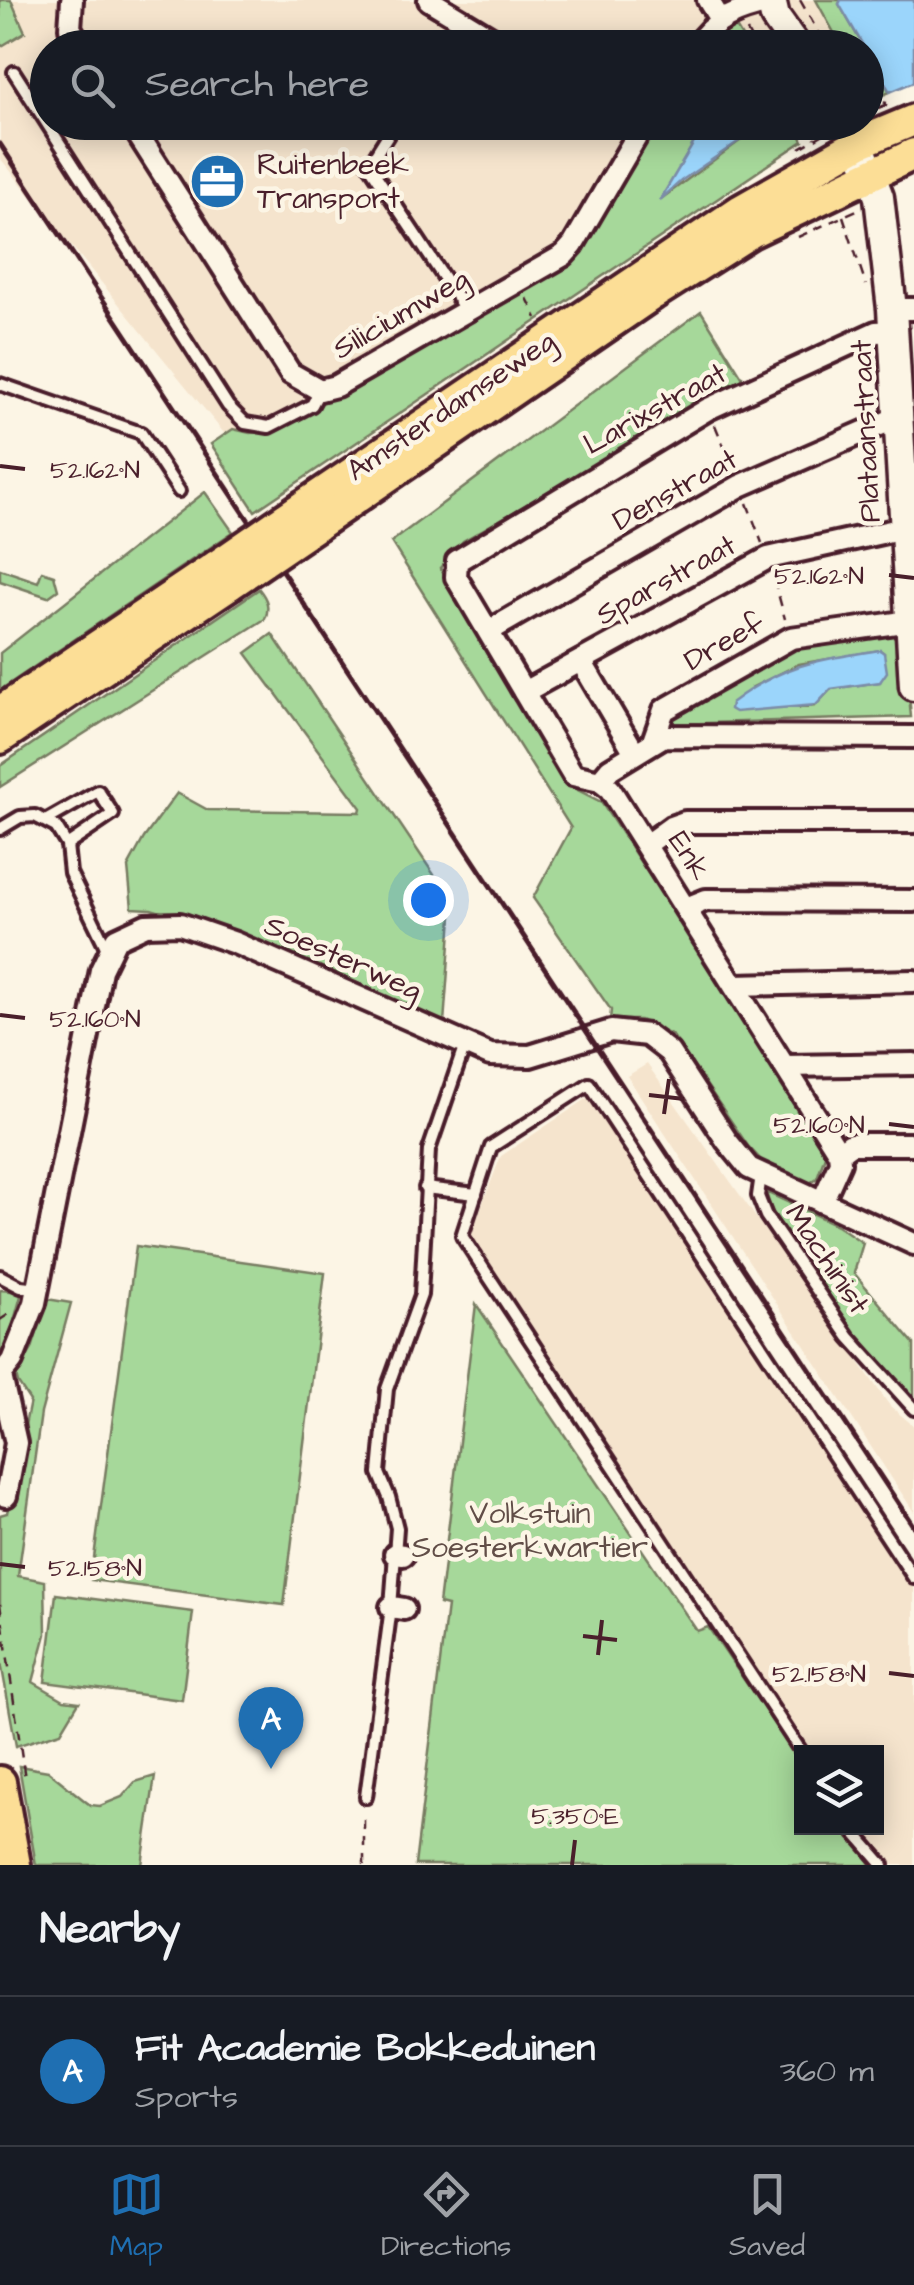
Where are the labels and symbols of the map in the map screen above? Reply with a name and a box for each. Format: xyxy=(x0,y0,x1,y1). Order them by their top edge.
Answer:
place label: Ruitenbeek Transport xyxy=(257,144,409,220)
office icon: Ruitenbeek Transport xyxy=(188,152,248,212)
street label: Siliciumweg xyxy=(325,258,477,371)
street label: Amsterdamseweg xyxy=(338,320,564,492)
street label: Plataanstraat xyxy=(840,338,892,524)
street label: Larixstraat xyxy=(576,352,734,466)
street label: Denstraat xyxy=(605,438,745,542)
text: 52.162°N xyxy=(50,453,140,488)
street label: Sparstraat xyxy=(588,524,744,636)
text: 52.162°N xyxy=(774,559,864,594)
street label: Dreef xyxy=(676,602,772,682)
street label: Enk xyxy=(658,823,720,889)
your location xyxy=(403,875,454,926)
street label: Soesterweg xyxy=(257,905,428,1012)
text: 52.160°N xyxy=(49,1002,141,1037)
text: 52.160°N xyxy=(773,1108,865,1143)
street label: Machinist xyxy=(775,1195,879,1323)
park label: Volkstuin Soesterkwartier xyxy=(412,1493,648,1569)
text: 52.158°N xyxy=(48,1551,142,1586)
text: 52.158°N xyxy=(772,1657,866,1692)
pin: A xyxy=(238,1686,304,1769)
text: 5.350°E xyxy=(531,1799,619,1834)

